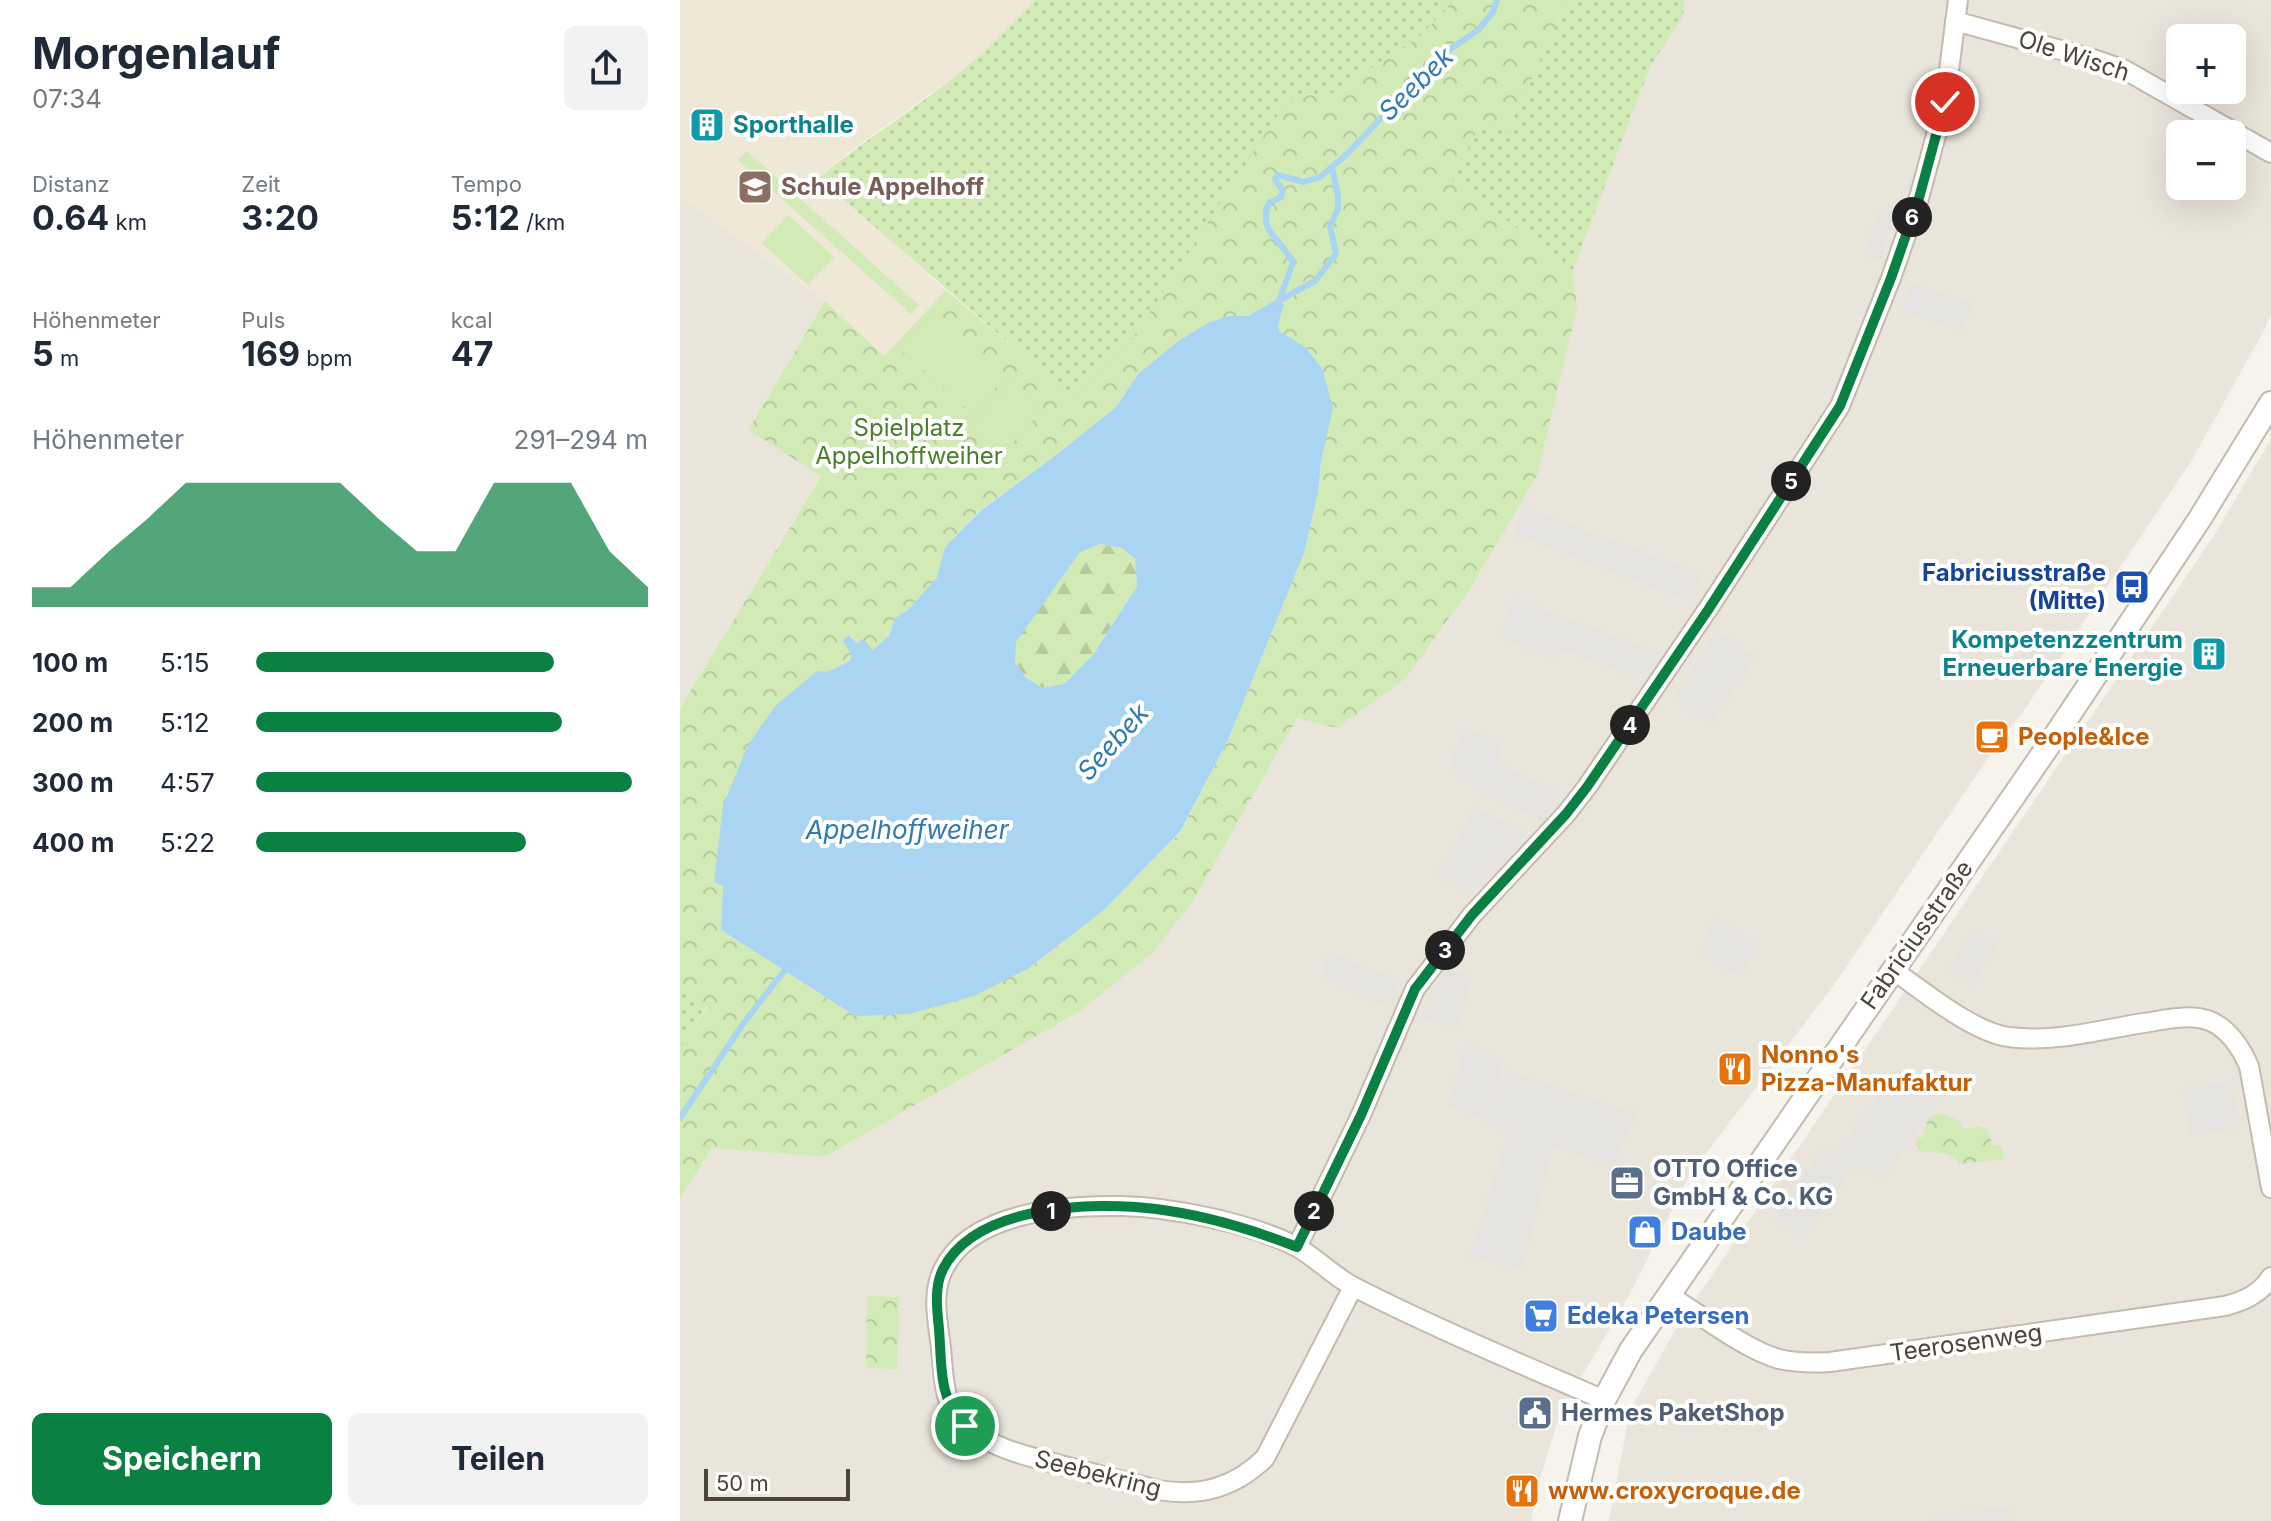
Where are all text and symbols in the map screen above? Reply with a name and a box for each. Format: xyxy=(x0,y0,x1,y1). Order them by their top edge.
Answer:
street label: Ole Wisch xyxy=(2015,24,2133,87)
map controls xyxy=(2166,24,2246,200)
button: + xyxy=(2166,24,2246,104)
text: Morgenlauf xyxy=(32,26,281,80)
button: share xyxy=(564,26,648,110)
water label: Seebek xyxy=(1372,40,1460,127)
pin xyxy=(1911,68,1979,136)
icon: check xyxy=(1923,80,1967,124)
text: 07:34 xyxy=(32,83,102,114)
building icon: Sporthalle xyxy=(688,106,726,144)
place label: Sporthalle xyxy=(733,110,854,139)
button: − xyxy=(2166,120,2246,200)
school or university icon: Schule Appelhoff xyxy=(736,168,774,206)
text: Distanz xyxy=(32,171,110,197)
text: Zeit xyxy=(241,171,281,197)
text: Tempo xyxy=(451,171,522,197)
place label: Schule Appelhoff xyxy=(781,172,984,201)
text: 0.64 xyxy=(32,197,109,238)
text: 3:20 xyxy=(241,197,319,238)
text: 5:12 xyxy=(451,197,520,238)
pin: 6 xyxy=(1892,197,1932,237)
text: 6 xyxy=(1905,204,1919,230)
text: km xyxy=(109,209,147,235)
text: /km xyxy=(520,209,565,235)
text: Höhenmeter xyxy=(32,307,161,333)
text: Puls xyxy=(241,307,285,333)
text: kcal xyxy=(451,307,493,333)
text: 5 xyxy=(32,333,54,374)
text: 169 xyxy=(241,333,300,374)
text: 47 xyxy=(451,333,493,374)
text: m xyxy=(54,345,79,371)
text: bpm xyxy=(300,345,353,371)
park label: Spielplatz Appelhoffweiher xyxy=(815,413,1003,470)
text: Höhenmeter xyxy=(32,424,184,455)
text: 291–294 m xyxy=(514,424,648,455)
pin: 5 xyxy=(1771,461,1811,501)
text: 5 xyxy=(1784,468,1798,494)
place label: Fabriciusstraße (Mitte) xyxy=(1922,558,2106,615)
bus stop icon: Fabriciusstraße (Mitte) xyxy=(2113,568,2151,606)
place label: Kompetenzzentrum Erneuerbare Energie xyxy=(1942,625,2183,682)
building icon: Kompetenzzentrum Erneuerbare Energie xyxy=(2190,635,2228,673)
text: 100 m xyxy=(32,647,108,678)
text: 5:15 xyxy=(160,647,210,678)
water label: Seebek xyxy=(1070,697,1155,786)
pin: 4 xyxy=(1610,705,1650,745)
text: 200 m xyxy=(32,707,113,738)
text: 5:12 xyxy=(160,707,210,738)
text: 4 xyxy=(1623,712,1637,738)
cafe icon: People&Ice xyxy=(1973,718,2011,756)
place label: People&Ice xyxy=(2018,722,2150,751)
text: 300 m xyxy=(32,767,114,798)
text: 4:57 xyxy=(160,767,215,798)
water label: Appelhoffweiher xyxy=(804,814,1010,845)
text: 400 m xyxy=(32,827,115,858)
text: 5:22 xyxy=(160,827,215,858)
street label: Fabriciusstraße xyxy=(1854,855,1979,1015)
pin: 3 xyxy=(1425,930,1465,970)
text: 3 xyxy=(1438,937,1452,963)
place label: Nonno's Pizza-Manufaktur xyxy=(1761,1040,1973,1097)
restaurant icon: Nonno's Pizza-Manufaktur xyxy=(1716,1050,1754,1088)
place label: OTTO Office GmbH & Co. KG xyxy=(1653,1154,1833,1211)
office icon: OTTO Office GmbH & Co. KG xyxy=(1608,1164,1646,1202)
pin: 1 xyxy=(1031,1191,1071,1231)
pin: 2 xyxy=(1294,1191,1334,1231)
text: 1 xyxy=(1046,1198,1056,1224)
text: 2 xyxy=(1307,1198,1321,1224)
shop icon: Daube xyxy=(1626,1213,1664,1251)
place label: Daube xyxy=(1671,1217,1747,1246)
supermarket icon: Edeka Petersen xyxy=(1522,1297,1560,1335)
place label: Edeka Petersen xyxy=(1567,1301,1750,1330)
street label: Teerosenweg xyxy=(1888,1317,2044,1368)
pin xyxy=(931,1392,999,1460)
public building icon: Hermes PaketShop xyxy=(1516,1394,1554,1432)
place label: Hermes PaketShop xyxy=(1561,1398,1785,1427)
icon: arrive xyxy=(943,1404,987,1448)
button: Speichern xyxy=(32,1413,332,1505)
button: Teilen xyxy=(348,1413,648,1505)
street label: Seebekring xyxy=(1032,1444,1164,1503)
scale bar xyxy=(704,1465,850,1501)
text: 50 m xyxy=(716,1470,769,1496)
restaurant icon: www.croxycroque.de xyxy=(1503,1472,1541,1510)
place label: www.croxycroque.de xyxy=(1548,1476,1801,1505)

